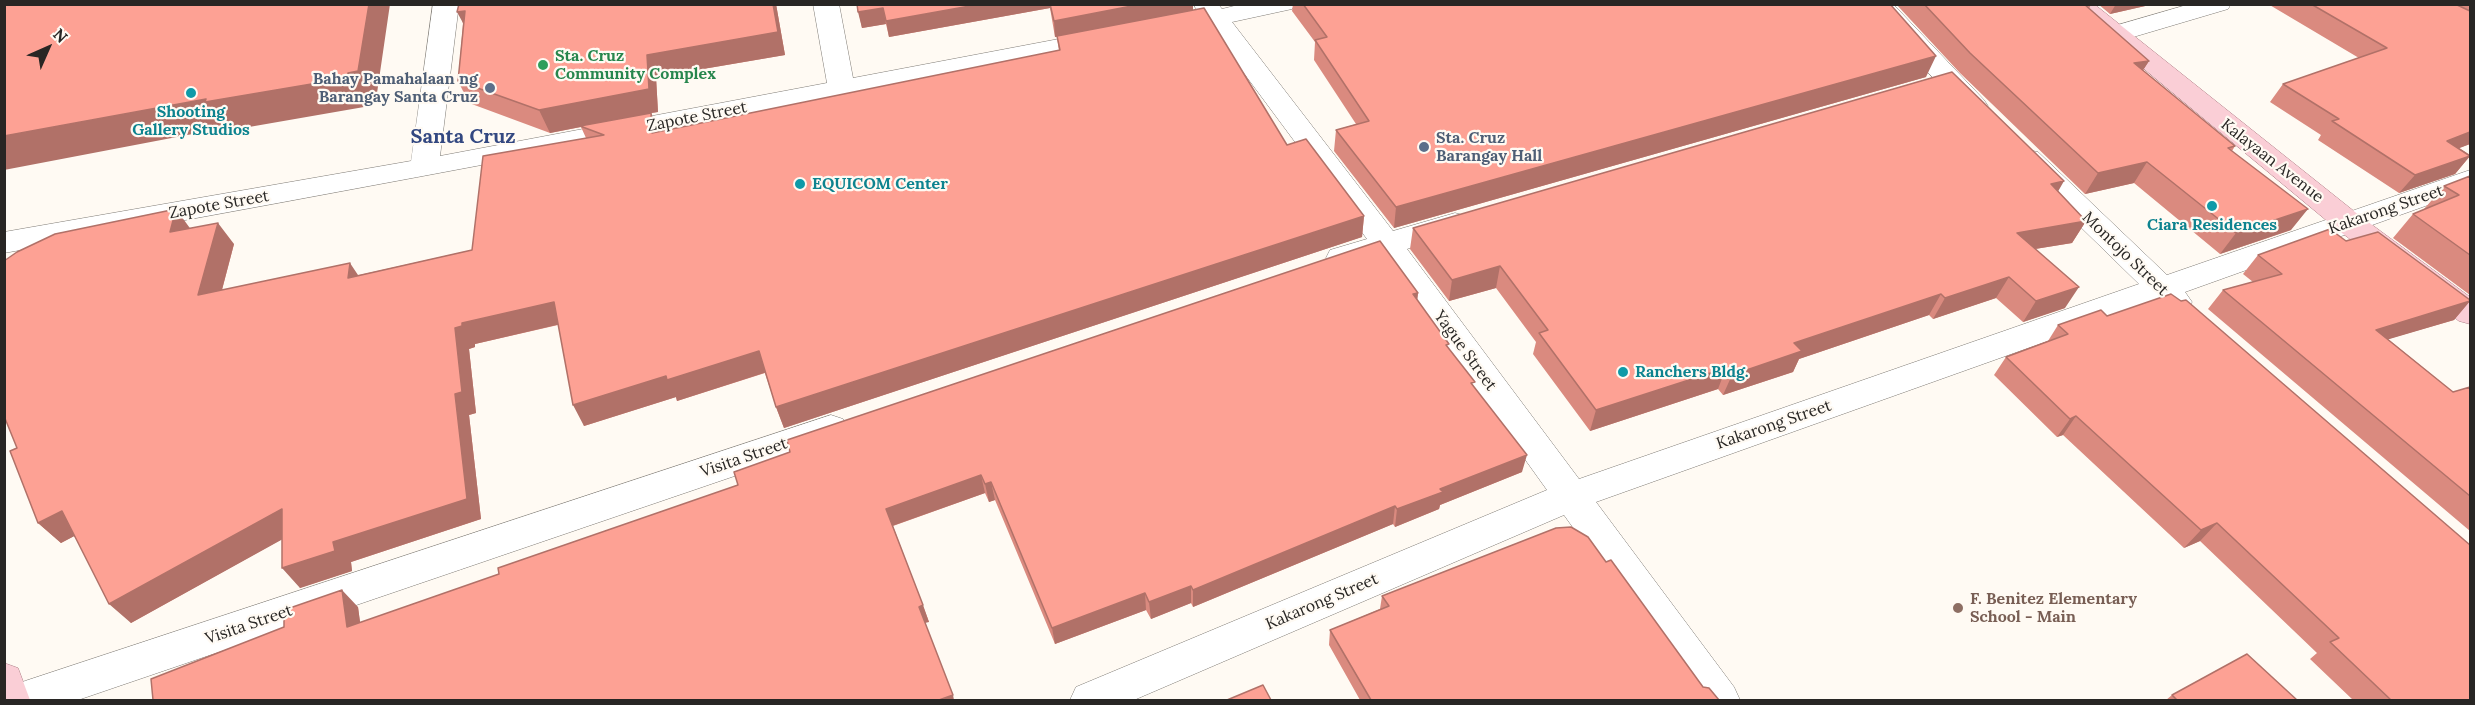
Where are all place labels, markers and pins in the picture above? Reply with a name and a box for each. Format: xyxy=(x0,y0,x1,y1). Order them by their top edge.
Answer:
place label: Sta. Cruz Community Complex xyxy=(555,46,716,84)
marker: Sta. Cruz Community Complex xyxy=(536,58,550,72)
place label: Bahay Pamahalaan ng Barangay Santa Cruz xyxy=(313,69,478,107)
marker: Bahay Pamahalaan ng Barangay Santa Cruz xyxy=(483,81,497,95)
marker: Shooting Gallery Studios xyxy=(184,86,198,100)
place label: Shooting Gallery Studios xyxy=(132,102,250,140)
place label: Sta. Cruz Barangay Hall xyxy=(1436,128,1542,166)
marker: Sta. Cruz Barangay Hall xyxy=(1417,140,1431,154)
place label: EQUICOM Center xyxy=(812,174,948,194)
marker: EQUICOM Center xyxy=(793,177,807,191)
marker: Ciara Residences xyxy=(2205,199,2219,213)
place label: Ciara Residences xyxy=(2147,215,2277,235)
place label: Ranchers Bldg. xyxy=(1635,362,1749,382)
marker: Ranchers Bldg. xyxy=(1616,365,1630,379)
place label: F. Benitez Elementary School - Main xyxy=(1970,589,2137,627)
marker: F. Benitez Elementary School - Main xyxy=(1951,601,1965,615)

